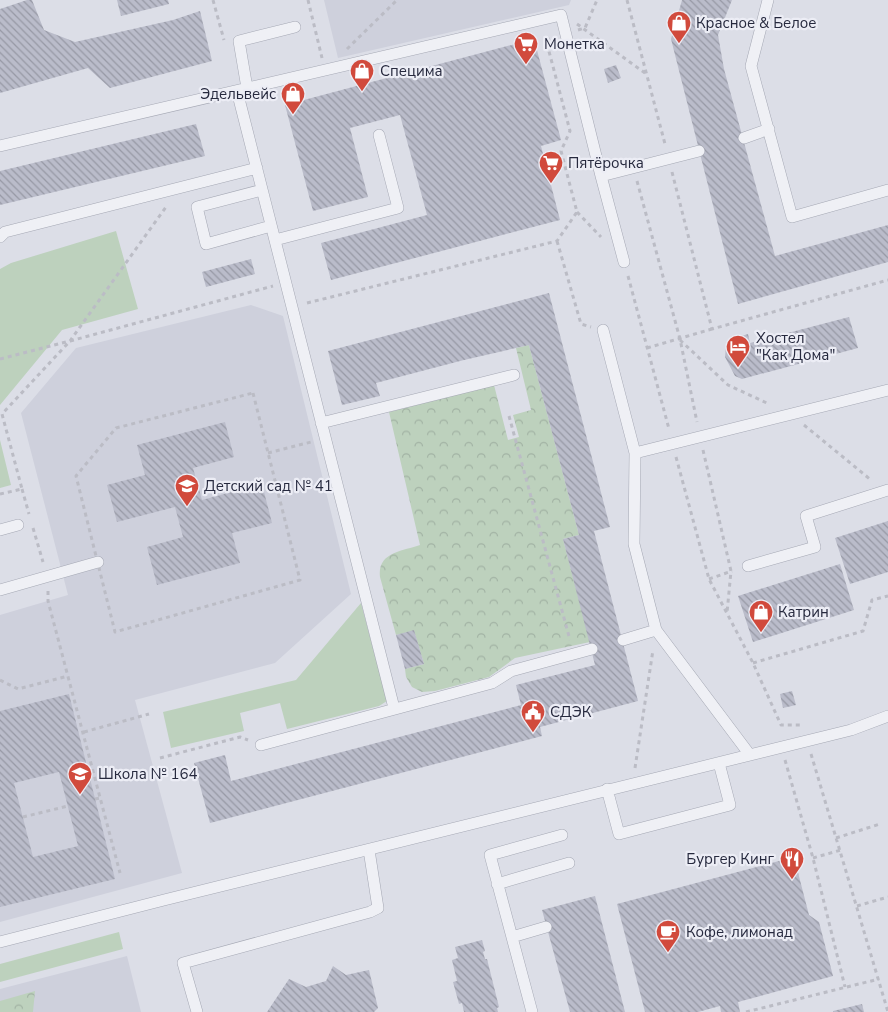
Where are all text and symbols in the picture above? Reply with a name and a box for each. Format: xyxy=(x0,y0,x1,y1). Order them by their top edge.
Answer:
shop icon: Красное & Белое xyxy=(666,10,692,44)
place label: Красное & Белое xyxy=(696,13,816,33)
supermarket icon: Монетка xyxy=(513,31,539,65)
place label: Монетка xyxy=(544,34,605,54)
shop icon: Специма xyxy=(349,58,375,92)
place label: Специма xyxy=(380,61,443,81)
shop icon: Эдельвейс xyxy=(280,81,306,115)
place label: Эдельвейс xyxy=(200,84,276,104)
supermarket icon: Пятёрочка xyxy=(538,150,564,184)
place label: Пятёрочка xyxy=(568,153,644,173)
place label: Хостел "Как Дома" xyxy=(756,328,835,365)
hotel icon: Хостел "Как Дома" xyxy=(725,334,751,368)
school or university icon: Детский сад № 41 xyxy=(174,473,200,507)
place label: Детский сад № 41 xyxy=(204,476,333,496)
shop icon: Катрин xyxy=(748,599,774,633)
place label: Катрин xyxy=(778,602,829,622)
public building icon: СДЭК xyxy=(520,699,546,733)
place label: СДЭК xyxy=(550,702,592,722)
school or university icon: Школа № 164 xyxy=(67,761,93,795)
place label: Школа № 164 xyxy=(98,764,198,784)
restaurant icon: Бургер Кинг xyxy=(779,846,805,880)
place label: Бургер Кинг xyxy=(686,849,774,869)
cafe icon: Кофе, лимонад xyxy=(655,919,681,953)
place label: Кофе, лимонад xyxy=(686,922,793,942)

